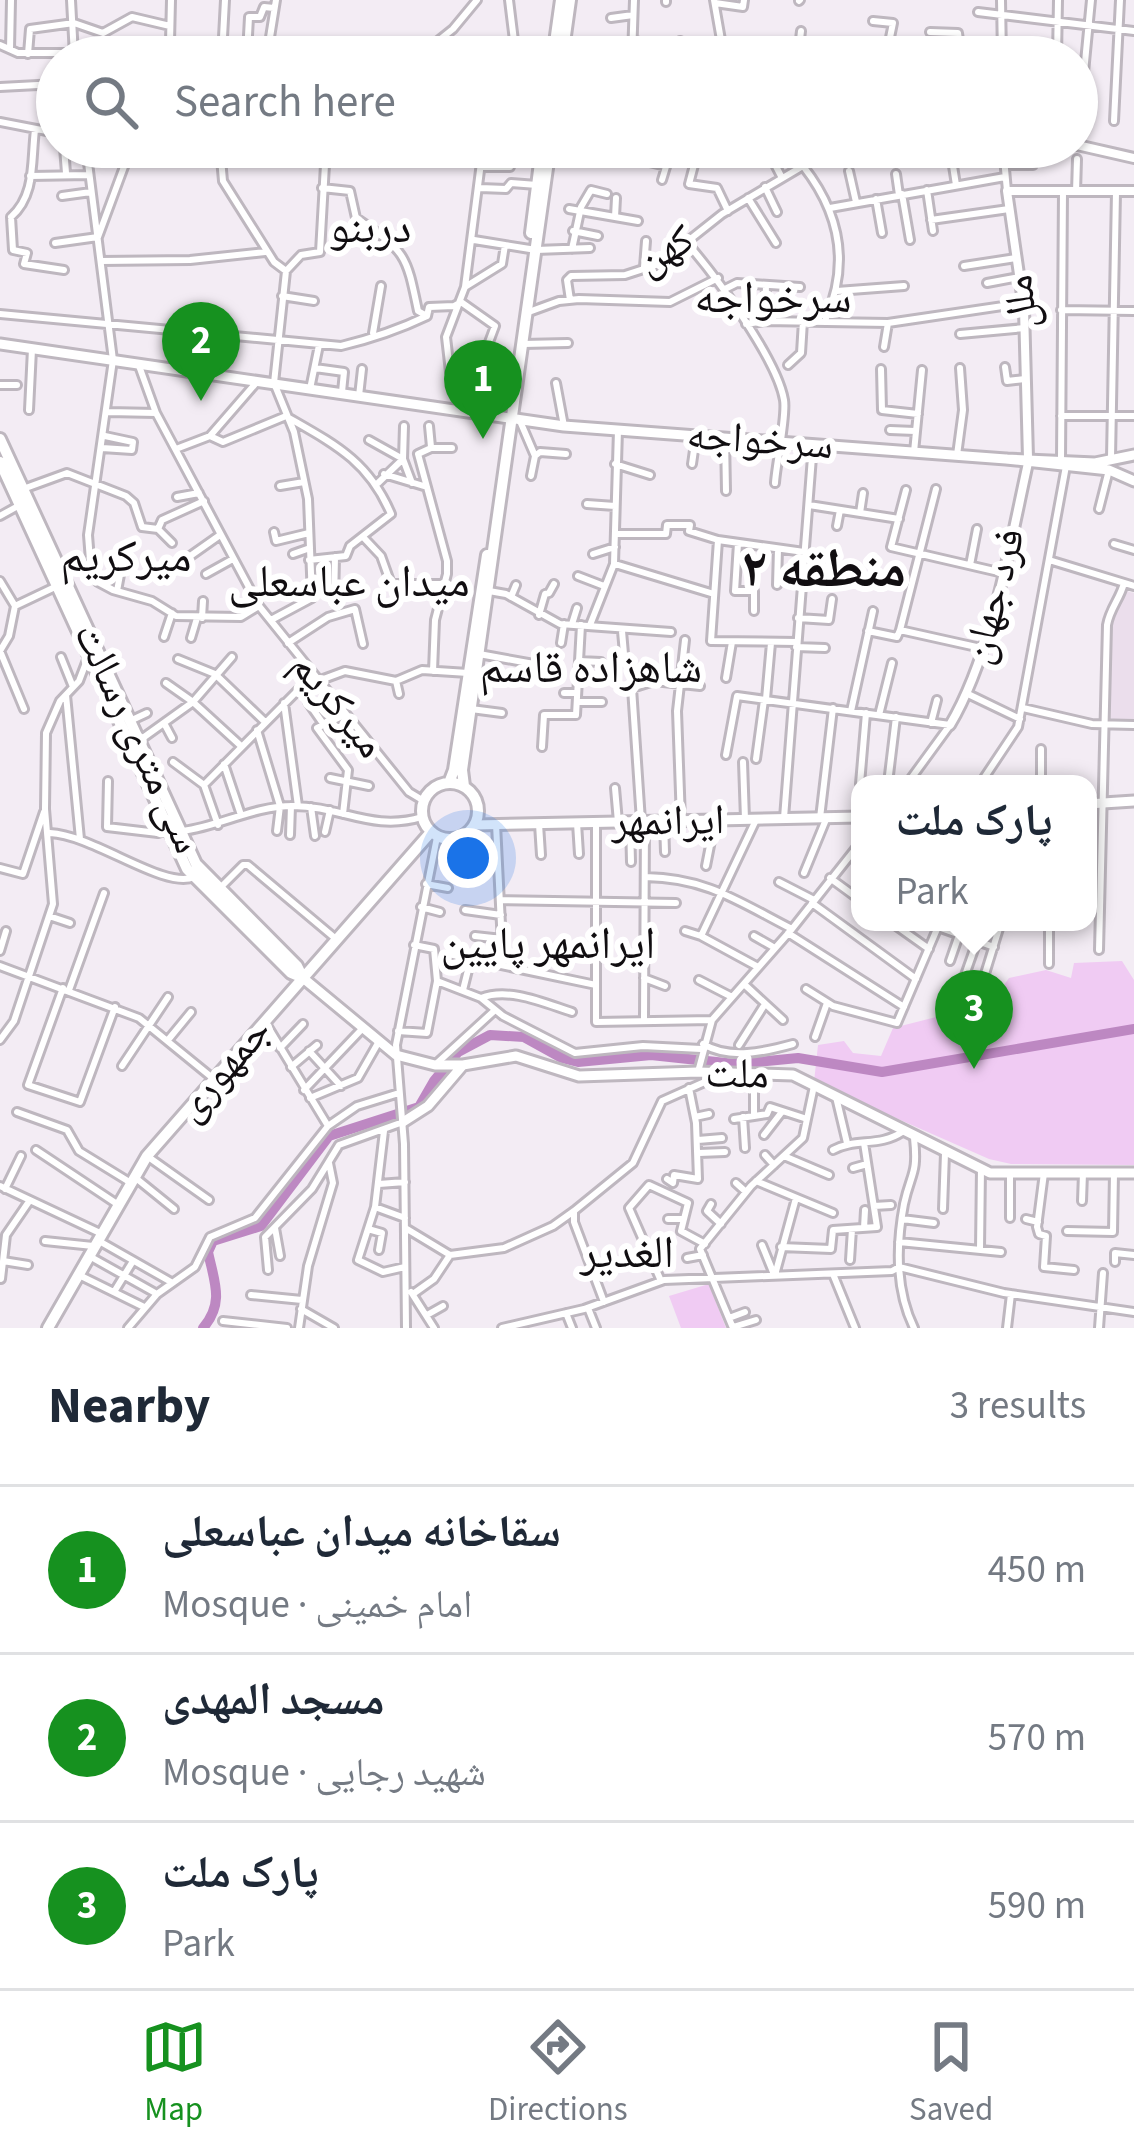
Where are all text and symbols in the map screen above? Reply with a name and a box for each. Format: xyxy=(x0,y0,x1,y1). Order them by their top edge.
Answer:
search box xyxy=(36,36,1098,168)
icon: search xyxy=(78,69,144,135)
text: Search here xyxy=(174,70,396,134)
district label: دربنو xyxy=(329,196,411,260)
street label: کهن xyxy=(625,210,705,290)
district label: سرخواجه xyxy=(694,266,852,330)
street label: ملل xyxy=(988,272,1054,332)
pin: 2 xyxy=(162,302,240,401)
pin: 1 xyxy=(444,340,522,439)
street label: سرخواجه xyxy=(685,405,835,475)
street label: فرد جهان xyxy=(947,521,1041,671)
district label: میرکریم xyxy=(61,525,191,589)
district label: منطقه ۲ xyxy=(742,531,906,608)
district label: میدان عباسعلی xyxy=(228,550,470,614)
street label: سی متری رسالت xyxy=(58,613,218,863)
district label: شاهزاده قاسم xyxy=(480,636,702,700)
street label: میرکریم xyxy=(276,639,400,771)
popup xyxy=(851,775,1097,931)
text: پارک ملت xyxy=(896,789,1052,853)
street label: ایرانمهر xyxy=(610,790,725,852)
your location xyxy=(438,828,498,888)
text: Park xyxy=(896,864,969,920)
district label: ایرانمهر پایین xyxy=(440,912,656,976)
pin: 3 xyxy=(935,970,1013,1069)
street label: جمهوری xyxy=(160,1003,286,1135)
street label: ملت xyxy=(705,1043,769,1105)
district label: الغدیر xyxy=(579,1221,674,1285)
text: Nearby xyxy=(48,1370,210,1442)
text: 3 results xyxy=(950,1378,1086,1434)
text: سقاخانه میدان عباسعلی xyxy=(162,1500,561,1564)
text: 1 xyxy=(77,1542,97,1598)
text: 450 m xyxy=(988,1542,1086,1598)
text: Mosque · امام خمینی xyxy=(162,1577,472,1633)
text: مسجد المهدی xyxy=(162,1668,384,1732)
text: 2 xyxy=(77,1710,97,1766)
text: 570 m xyxy=(988,1710,1086,1766)
text: Mosque · شهید رجایی xyxy=(162,1745,486,1801)
text: پارک ملت xyxy=(162,1841,319,1905)
text: 3 xyxy=(77,1878,97,1934)
text: 590 m xyxy=(988,1878,1086,1934)
text: Park xyxy=(162,1916,235,1972)
tab: Map xyxy=(141,2014,207,2133)
tab: Directions xyxy=(488,2014,628,2133)
tab: Saved xyxy=(909,2014,993,2133)

